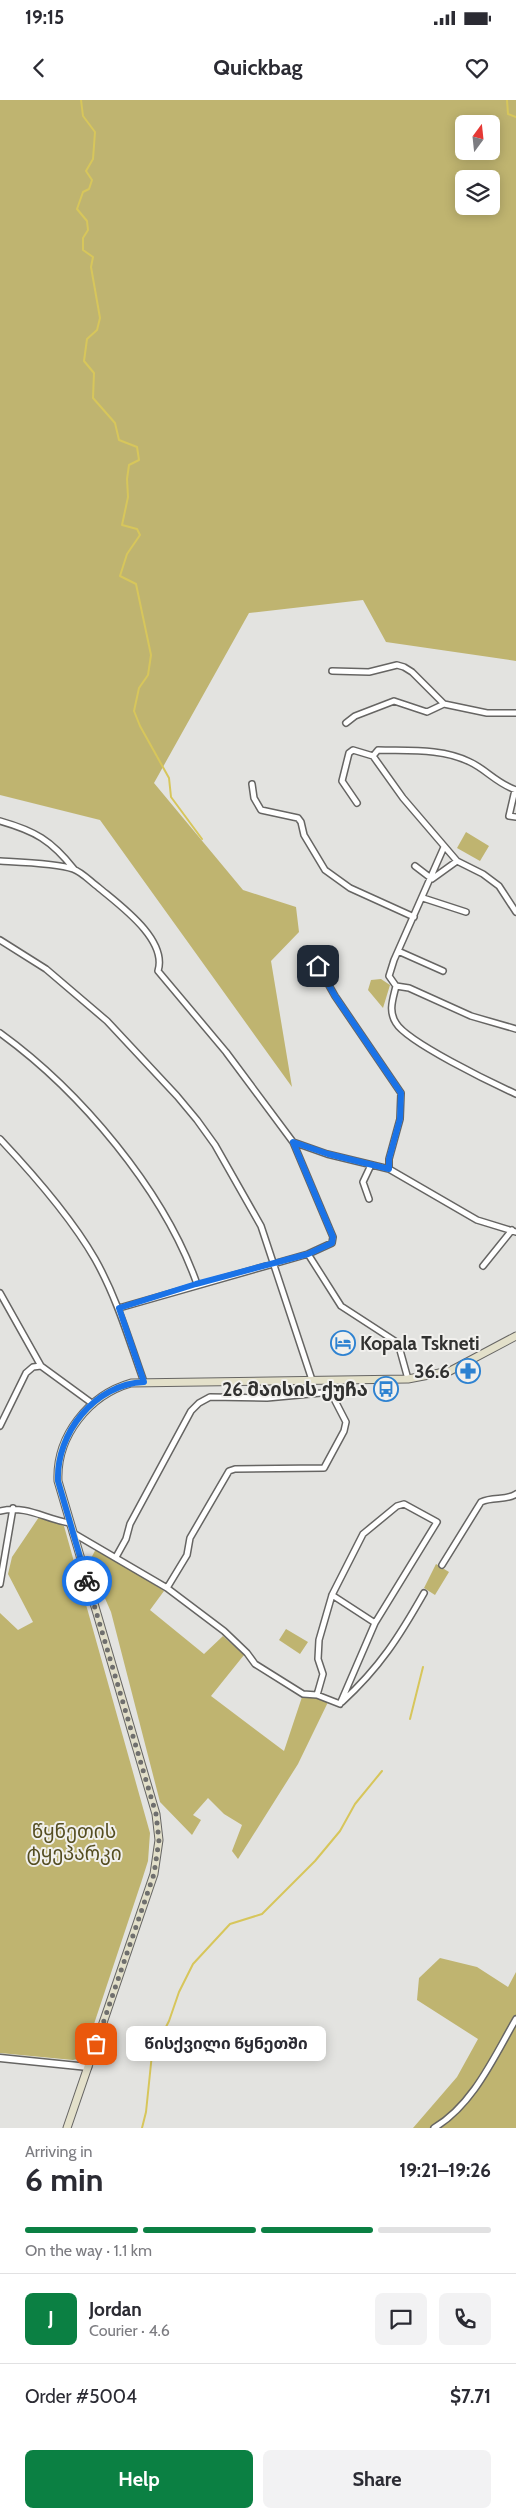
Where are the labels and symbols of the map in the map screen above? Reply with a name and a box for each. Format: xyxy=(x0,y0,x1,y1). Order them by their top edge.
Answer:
north arrow xyxy=(455,115,500,160)
pin xyxy=(297,945,339,987)
hotel icon: Kopala Tskneti xyxy=(330,1330,356,1356)
place label: Kopala Tskneti xyxy=(360,1332,480,1355)
pharmacy icon: 36.6 xyxy=(455,1358,481,1384)
place label: 36.6 xyxy=(414,1360,450,1383)
bus stop icon: 26 მაისის ქუჩა xyxy=(373,1376,399,1402)
place label: 26 მაისის ქუჩა xyxy=(222,1378,368,1401)
courier xyxy=(62,1556,112,1606)
park label: წყნეთის ტყეპარკი xyxy=(26,1820,122,1865)
pin xyxy=(75,2023,117,2065)
callout: წისქვილი წყნეთში xyxy=(126,2026,326,2062)

